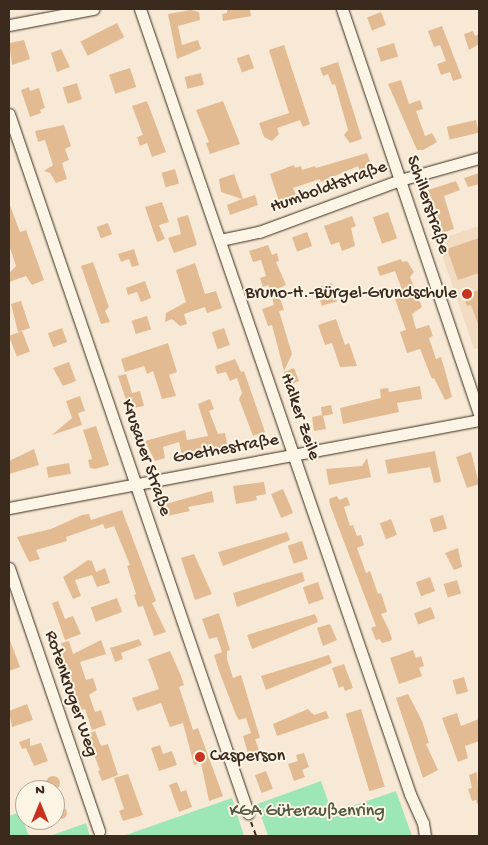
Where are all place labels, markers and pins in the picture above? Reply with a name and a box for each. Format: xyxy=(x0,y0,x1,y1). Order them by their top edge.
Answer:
place label: Bruno-H.-Bürgel-Grundschule xyxy=(245,283,457,305)
marker: Bruno-H.-Bürgel-Grundschule xyxy=(461,288,473,300)
place label: Casperson xyxy=(210,746,285,768)
marker: Casperson xyxy=(194,751,206,763)

